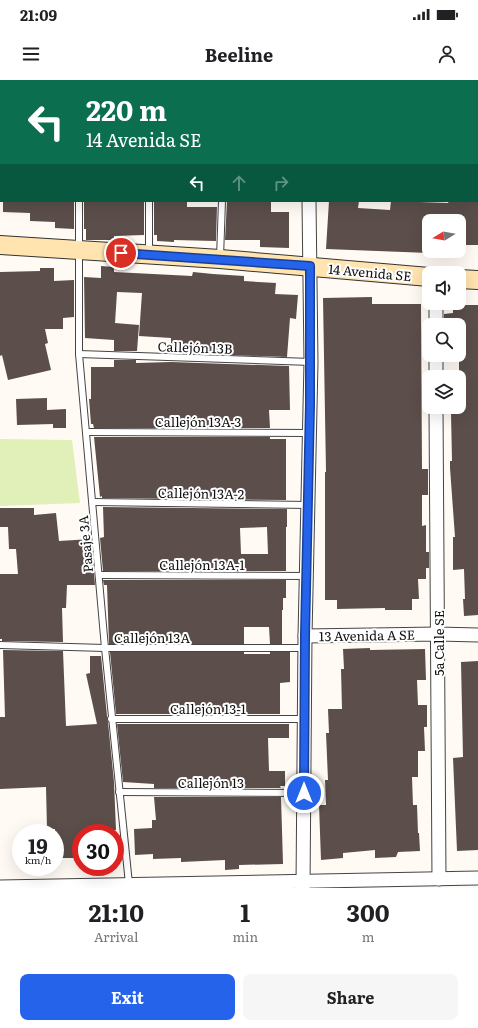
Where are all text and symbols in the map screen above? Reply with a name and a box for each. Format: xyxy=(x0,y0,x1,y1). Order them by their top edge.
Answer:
text: 21:09 xyxy=(20,3,57,26)
text: Beeline xyxy=(205,41,273,68)
icon: menu xyxy=(20,43,42,65)
icon: person xyxy=(436,43,458,65)
text: 220 m xyxy=(86,88,167,130)
icon: left xyxy=(20,96,72,148)
text: 14 Avenida SE xyxy=(86,126,202,153)
icon: left xyxy=(186,172,208,194)
icon: ahead xyxy=(228,172,250,194)
icon: right xyxy=(270,172,292,194)
north arrow xyxy=(422,214,466,258)
map controls xyxy=(422,214,466,414)
pin xyxy=(104,236,138,270)
icon: arrive xyxy=(110,242,132,264)
street label: 14 Avenida SE xyxy=(328,259,412,285)
button: sound xyxy=(422,266,466,310)
button: search xyxy=(422,318,466,362)
street label: Callejón 13B xyxy=(157,336,233,358)
button: layers xyxy=(422,370,466,414)
street label: Callejón 13A-3 xyxy=(155,412,241,431)
street label: Callejón 13A-2 xyxy=(158,483,245,503)
street label: Pasaje 3A xyxy=(73,514,97,573)
street label: Callejón 13A-1 xyxy=(159,555,245,574)
street label: 5a Calle SE xyxy=(429,610,448,676)
street label: 13 Avenida A SE xyxy=(319,625,415,645)
street label: Callejón 13A xyxy=(114,628,190,647)
street label: Callejón 13-1 xyxy=(170,699,246,718)
position arrow xyxy=(283,772,325,814)
street label: Callejón 13 xyxy=(178,773,244,792)
speed limit sign: 30 xyxy=(72,824,124,876)
text: 19 xyxy=(28,830,48,860)
text: km/h xyxy=(25,852,51,867)
text: 21:10 xyxy=(89,894,144,929)
text: 1 xyxy=(240,894,250,929)
text: 300 xyxy=(347,894,389,929)
text: Arrival xyxy=(94,927,138,946)
text: min xyxy=(232,927,258,946)
text: m xyxy=(362,927,374,946)
button: Exit xyxy=(20,974,235,1020)
button: Share xyxy=(243,974,458,1020)

